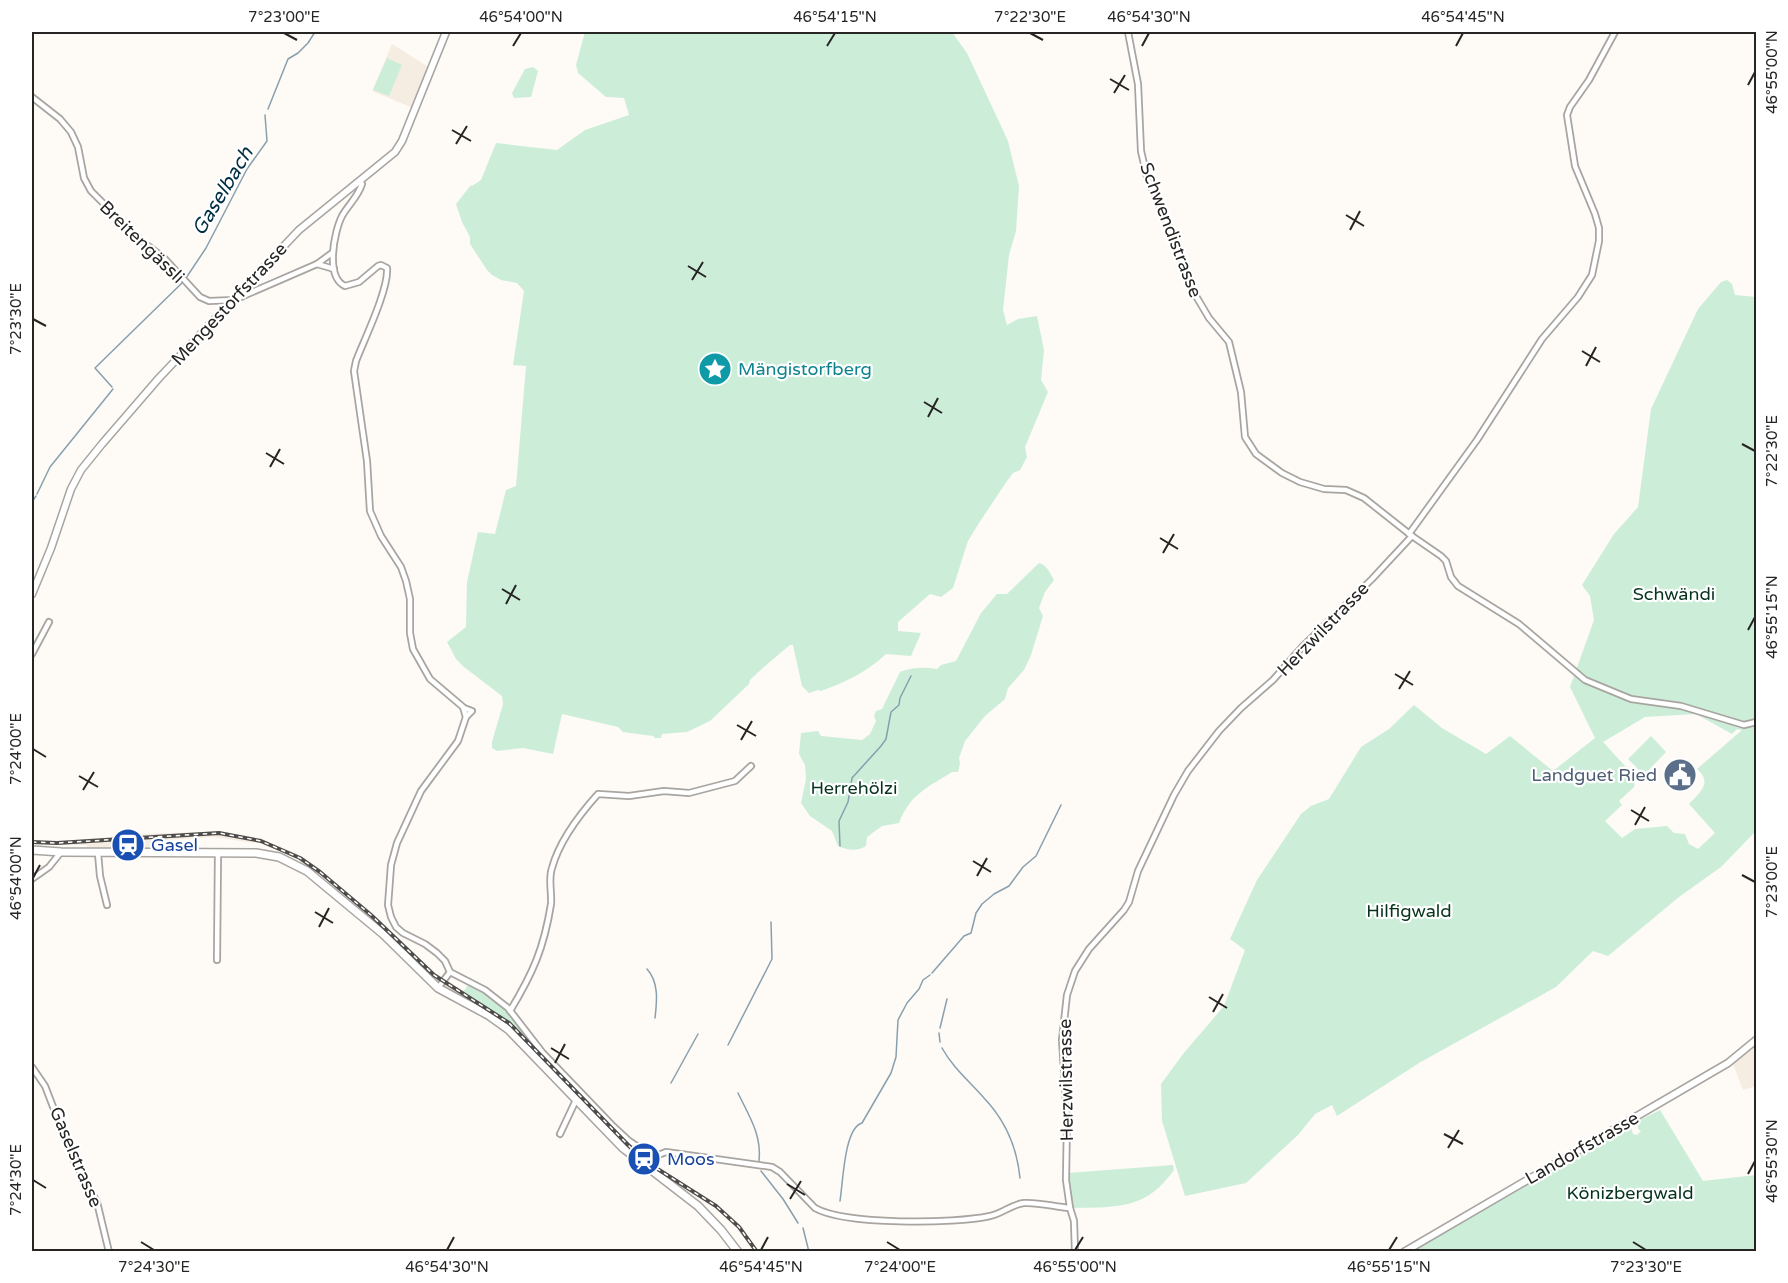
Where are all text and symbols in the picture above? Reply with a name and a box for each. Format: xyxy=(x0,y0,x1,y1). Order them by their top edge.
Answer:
text: 7°23'00"E xyxy=(248,8,320,26)
text: 46°54'00"N xyxy=(479,8,563,26)
text: 46°54'15"N xyxy=(793,8,877,26)
text: 7°22'30"E xyxy=(994,8,1066,26)
text: 46°54'30"N xyxy=(1107,8,1191,26)
text: 46°54'45"N xyxy=(1421,8,1505,26)
text: 46°55'00"N xyxy=(1763,30,1781,114)
water label: Gaselbach xyxy=(187,142,259,240)
street label: Schwendistrasse xyxy=(1135,160,1207,300)
street label: Breitengässli xyxy=(95,196,189,288)
street label: Mengestorfstrasse xyxy=(166,238,292,370)
text: 7°23'30"E xyxy=(7,283,25,355)
place icon: Mängistorfberg xyxy=(697,351,733,387)
place label: Mängistorfberg xyxy=(738,358,872,380)
text: 7°22'30"E xyxy=(1763,415,1781,487)
text: 46°55'15"N xyxy=(1763,575,1781,659)
street label: Herzwilstrasse xyxy=(1273,577,1373,681)
park label: Schwändi xyxy=(1633,583,1715,605)
text: 7°24'00"E xyxy=(7,713,25,785)
public building icon: Landguet Ried xyxy=(1662,757,1698,793)
place label: Landguet Ried xyxy=(1531,764,1657,786)
park label: Herrehölzi xyxy=(810,777,898,799)
station icon: Gasel xyxy=(110,827,146,863)
place label: Gasel xyxy=(151,834,198,856)
text: 46°54'00"N xyxy=(7,836,25,920)
text: 7°23'00"E xyxy=(1763,846,1781,918)
park label: Hilfigwald xyxy=(1366,900,1452,922)
street label: Herzwilstrasse xyxy=(1054,1019,1078,1141)
street label: Gaselstrasse xyxy=(45,1103,107,1211)
street label: Landorfstrasse xyxy=(1521,1107,1643,1189)
text: 46°55'30"N xyxy=(1763,1119,1781,1203)
station icon: Moos xyxy=(626,1141,662,1177)
text: 7°24'30"E xyxy=(7,1144,25,1216)
place label: Moos xyxy=(667,1148,715,1170)
park label: Könizbergwald xyxy=(1566,1182,1694,1204)
text: 7°24'30"E xyxy=(118,1258,190,1276)
text: 46°54'30"N xyxy=(405,1258,489,1276)
text: 46°54'45"N xyxy=(719,1258,803,1276)
text: 7°24'00"E xyxy=(864,1258,936,1276)
text: 46°55'00"N xyxy=(1033,1258,1117,1276)
text: 46°55'15"N xyxy=(1347,1258,1431,1276)
text: 7°23'30"E xyxy=(1610,1258,1682,1276)

